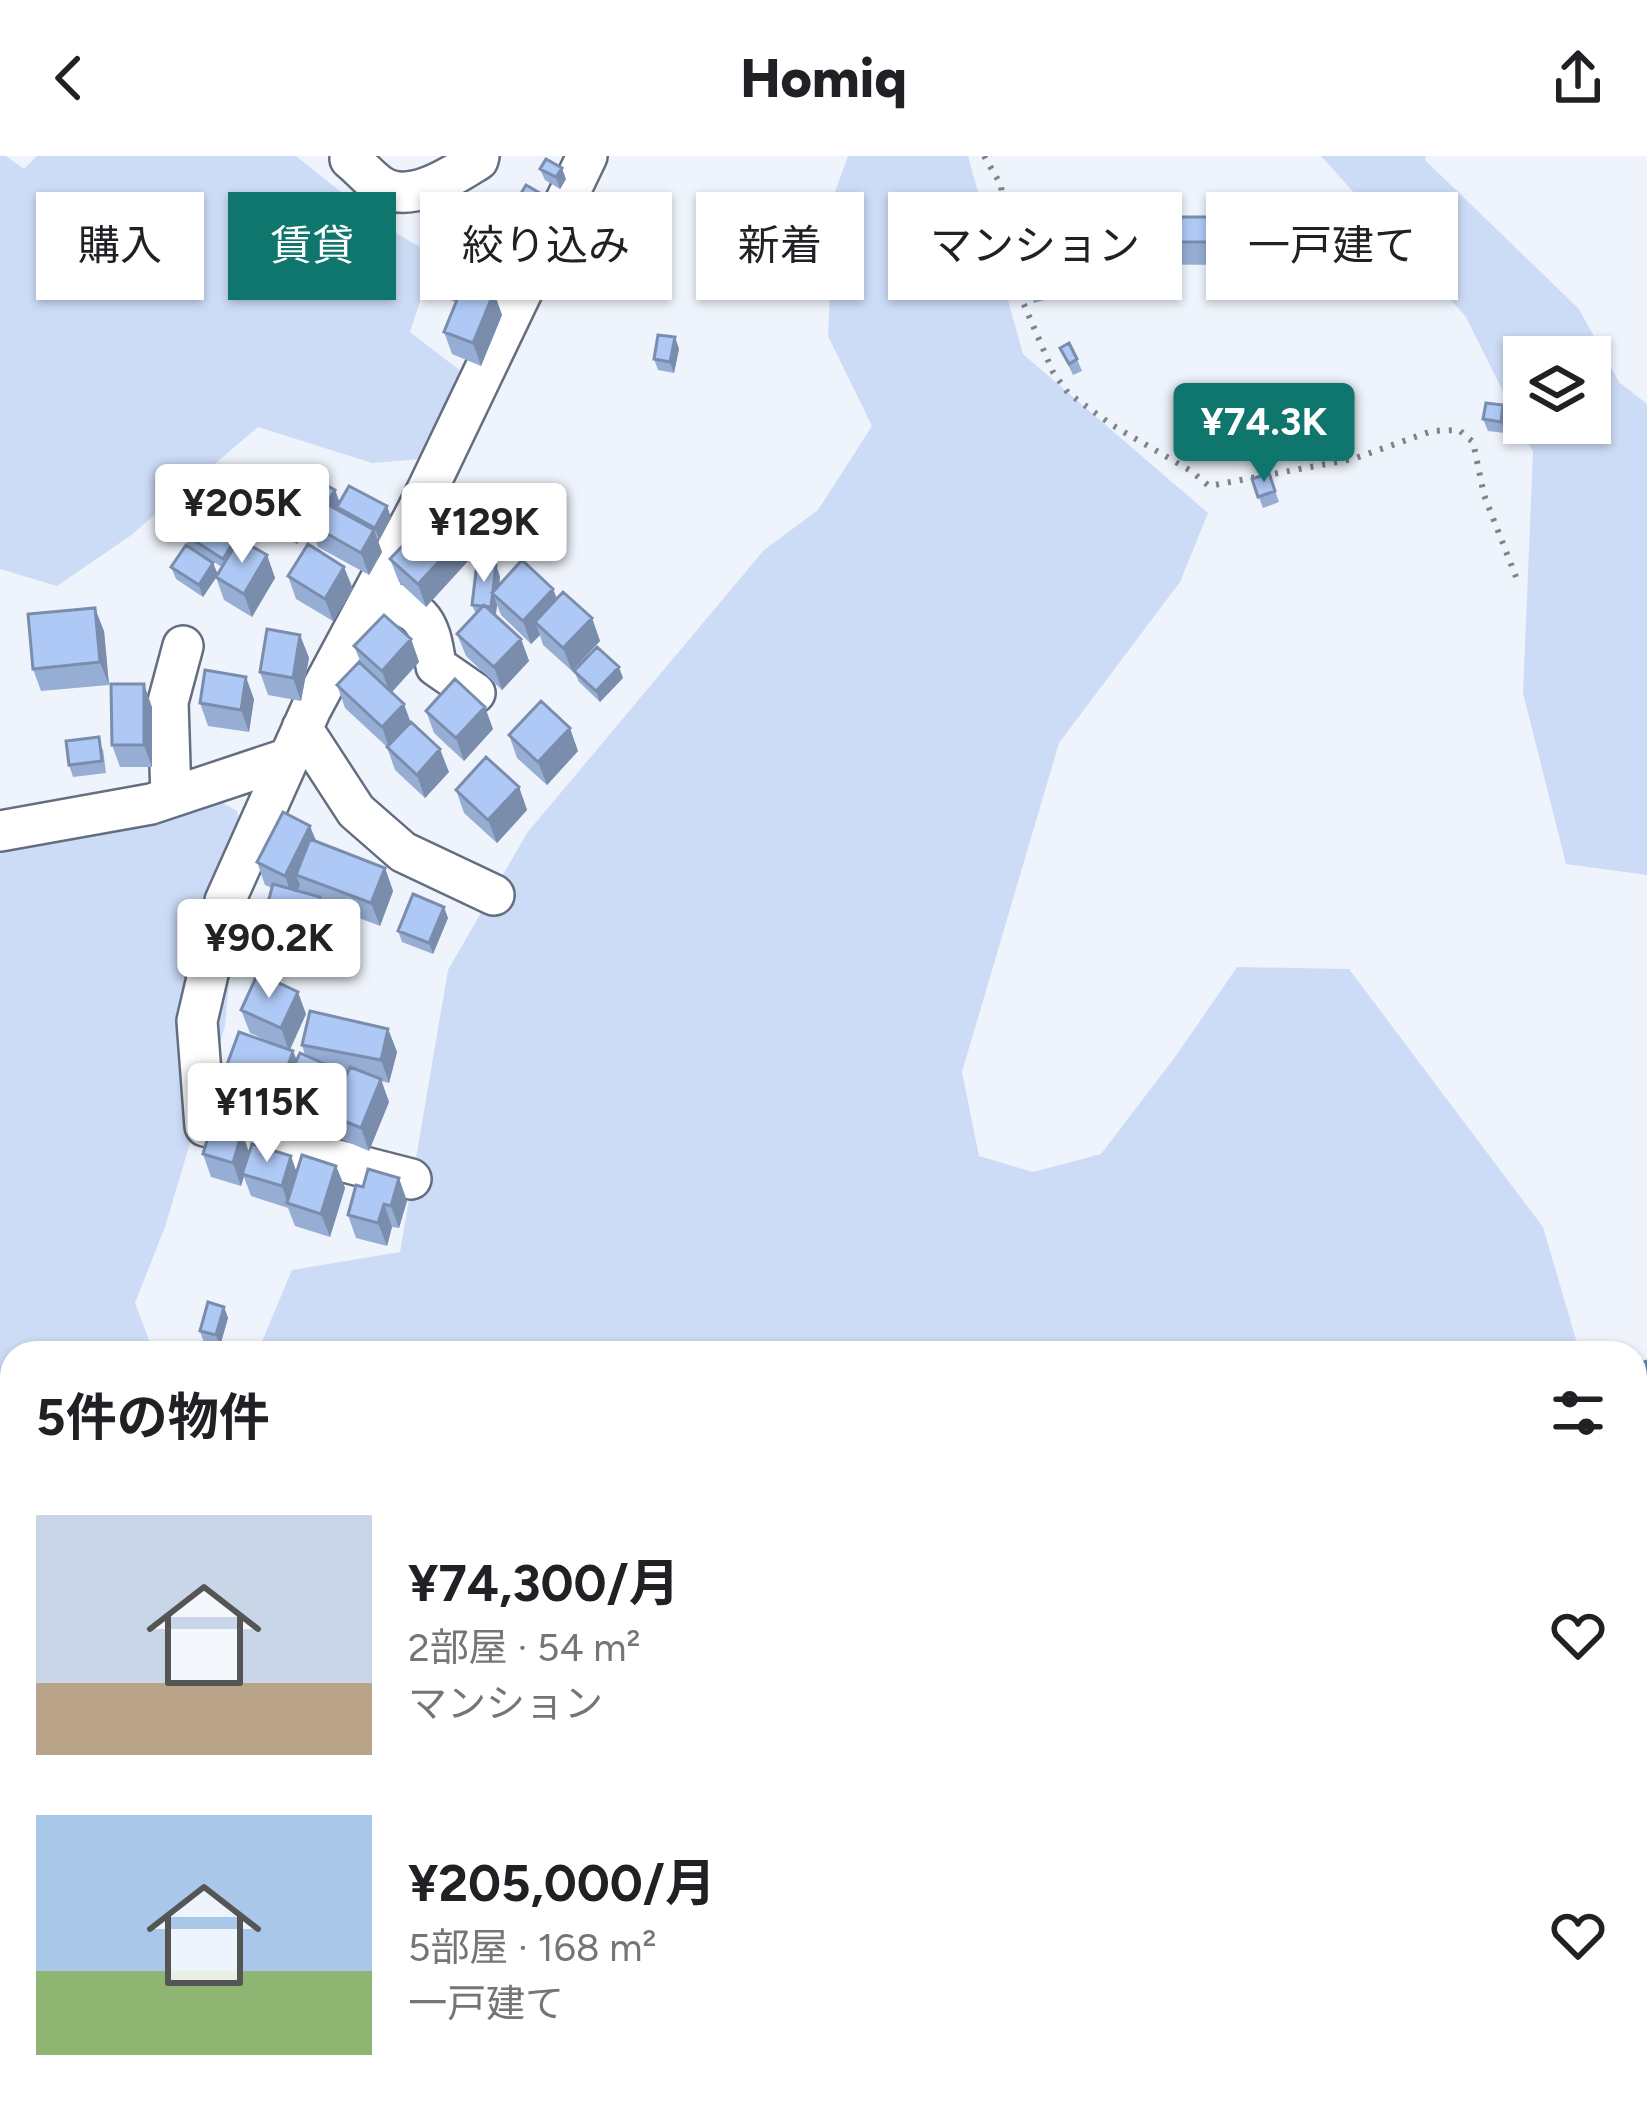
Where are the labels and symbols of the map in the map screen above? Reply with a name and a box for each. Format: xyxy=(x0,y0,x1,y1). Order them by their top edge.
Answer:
pin: ¥74.3K xyxy=(1166,383,1362,485)
pin: ¥205K xyxy=(158,464,326,566)
pin: ¥129K xyxy=(400,483,568,585)
pin: ¥90.2K xyxy=(171,899,367,1001)
pin: ¥115K xyxy=(183,1063,351,1165)

